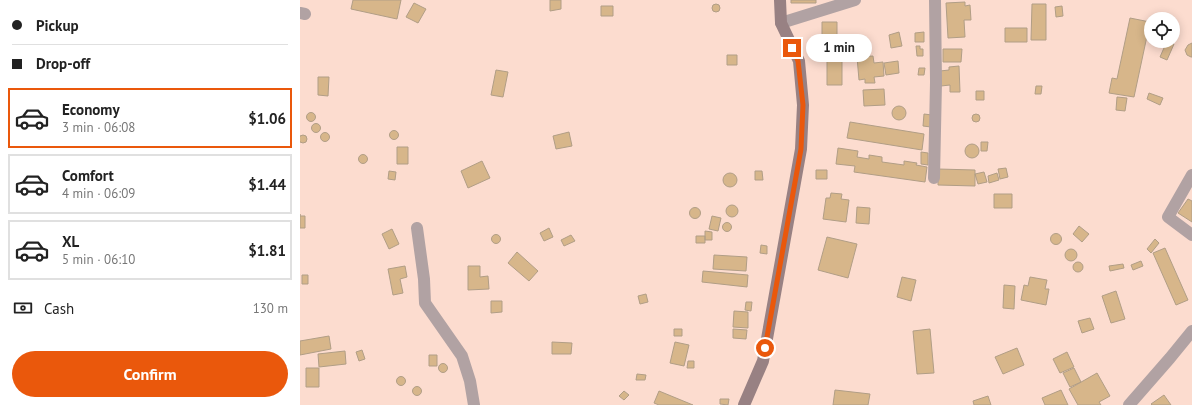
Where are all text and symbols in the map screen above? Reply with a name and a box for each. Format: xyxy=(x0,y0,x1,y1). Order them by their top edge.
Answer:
map controls xyxy=(1144,12,1180,48)
button: locate xyxy=(1144,12,1180,48)
text: Pickup xyxy=(36,16,79,35)
callout: 1 min xyxy=(806,34,872,62)
route end xyxy=(783,39,801,57)
text: 1 min xyxy=(823,39,855,56)
text: Drop-off xyxy=(36,54,90,73)
icon: car xyxy=(14,100,50,136)
text: Economy xyxy=(62,100,120,119)
text: $1.06 xyxy=(248,109,286,128)
text: 3 min · 06:08 xyxy=(62,119,135,136)
icon: car xyxy=(14,166,50,202)
text: Comfort xyxy=(62,166,114,185)
text: $1.44 xyxy=(248,175,286,194)
text: 4 min · 06:09 xyxy=(62,185,135,202)
icon: car xyxy=(14,232,50,268)
text: XL xyxy=(62,232,79,251)
text: $1.81 xyxy=(248,241,286,260)
text: 5 min · 06:10 xyxy=(62,251,135,268)
icon: cash xyxy=(12,297,34,319)
text: Cash xyxy=(44,299,74,318)
text: 130 m xyxy=(253,300,288,317)
route start xyxy=(756,339,774,357)
button: Confirm xyxy=(12,351,288,397)

